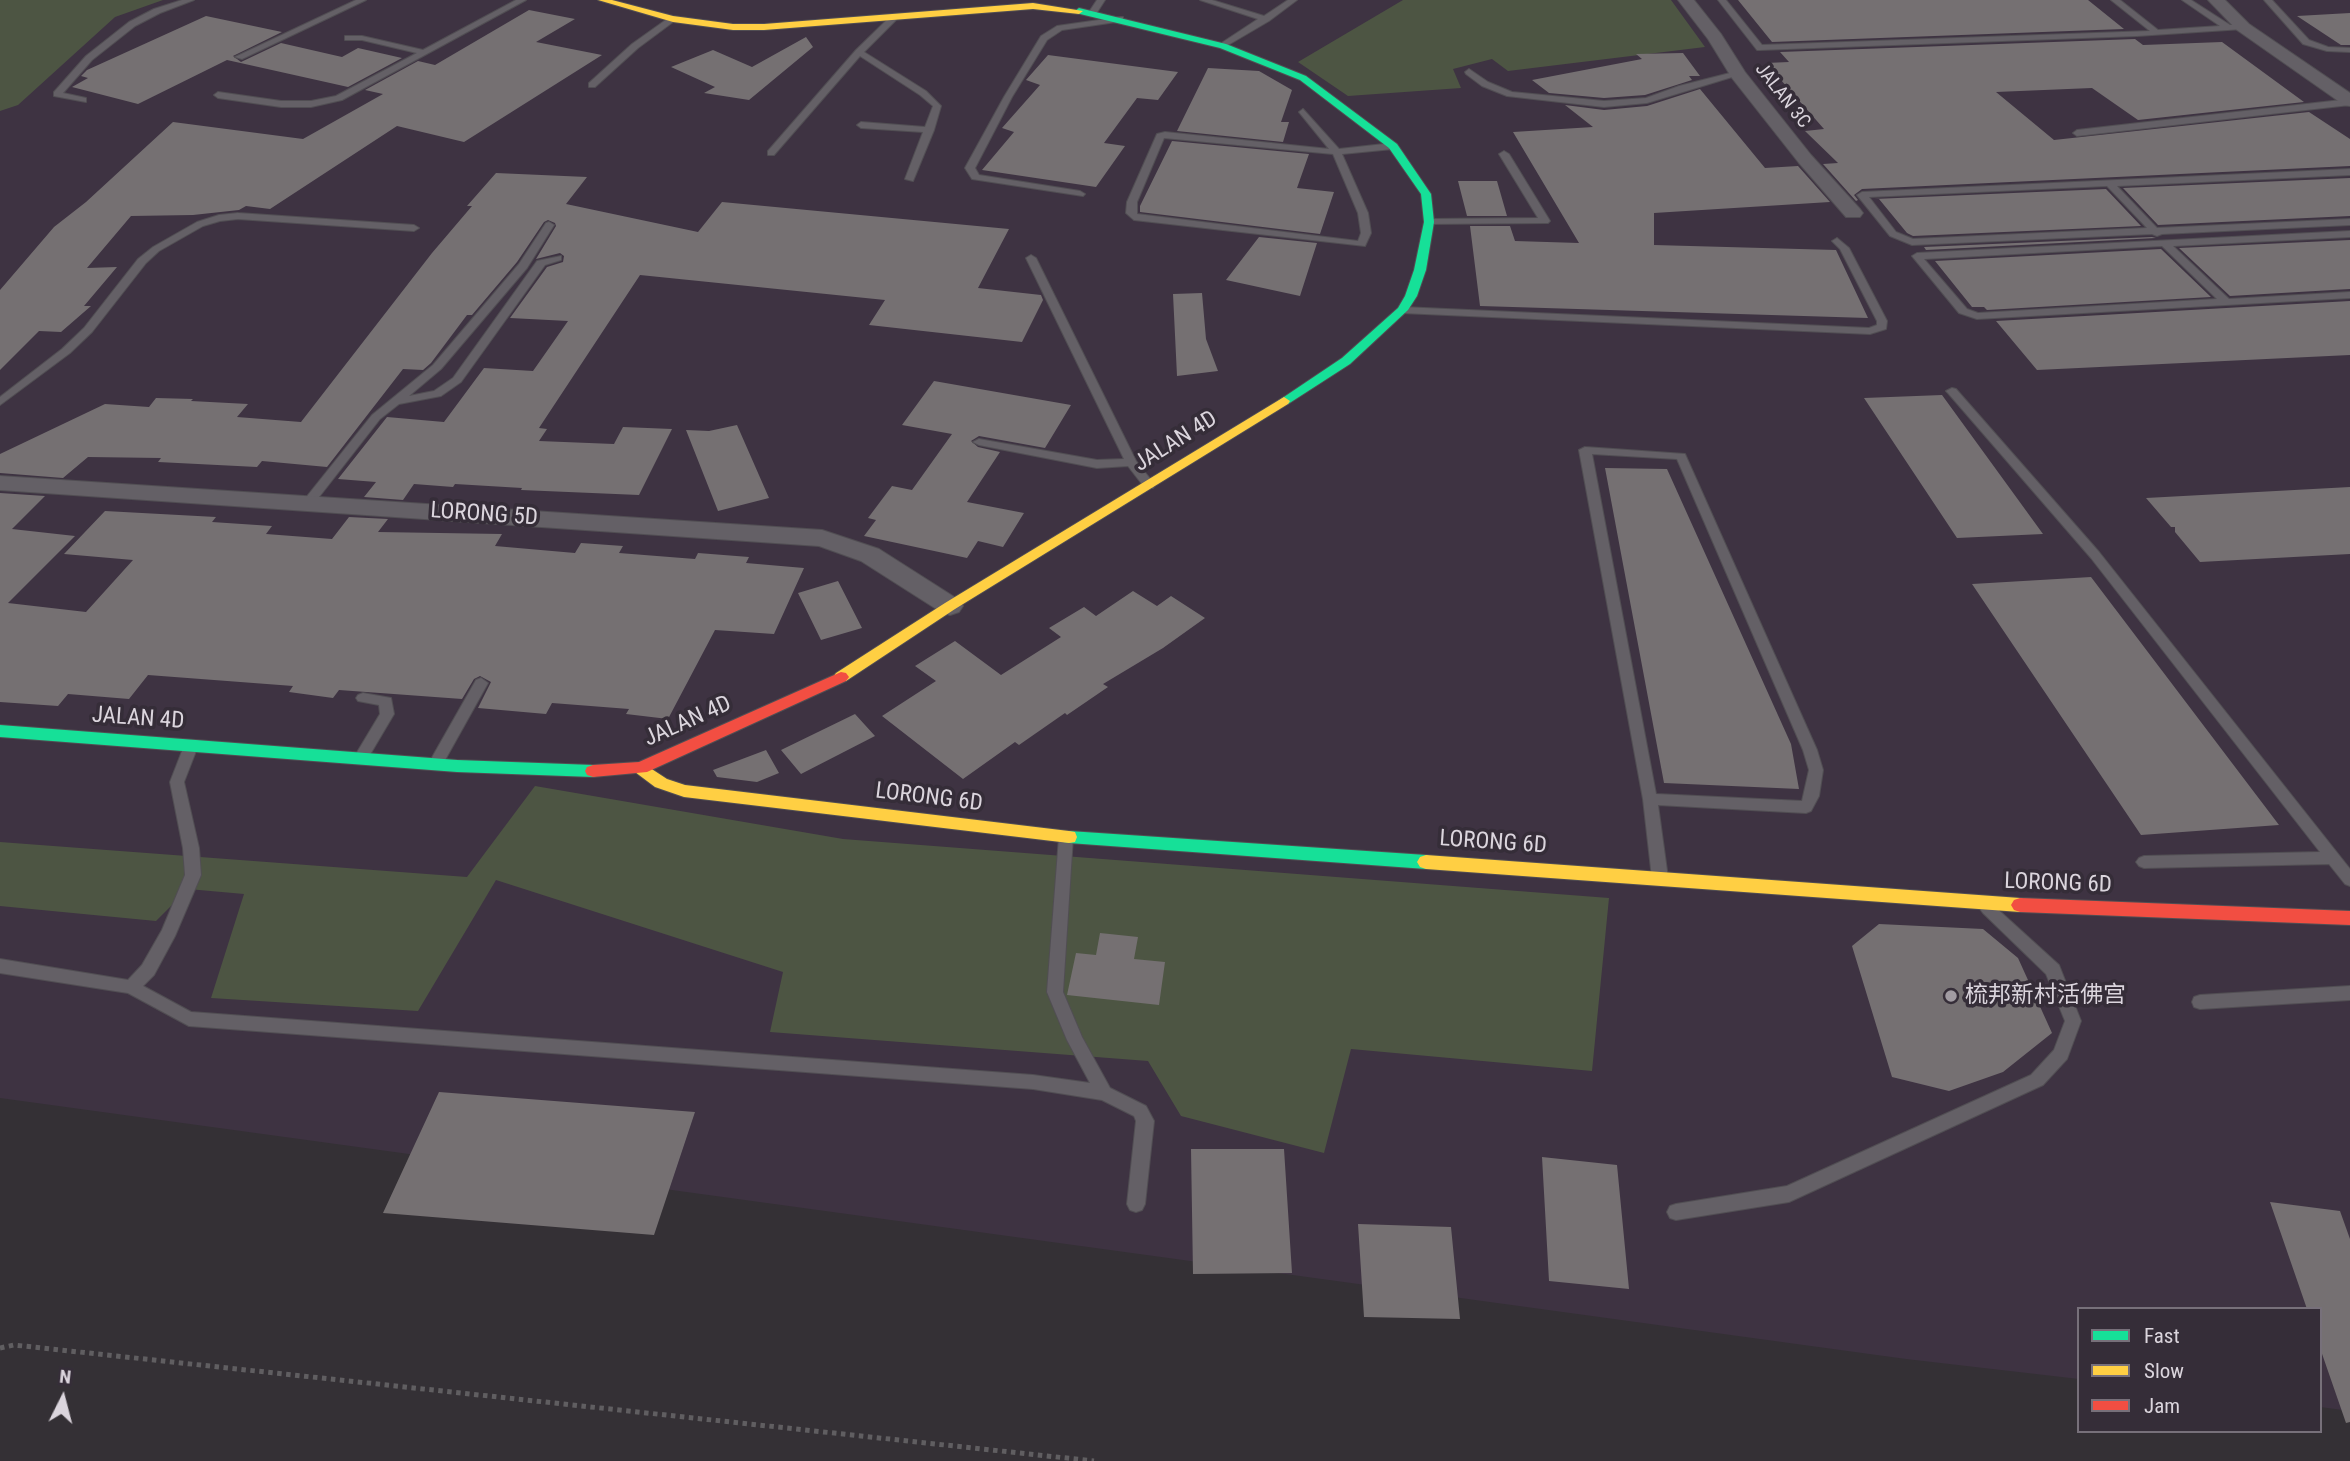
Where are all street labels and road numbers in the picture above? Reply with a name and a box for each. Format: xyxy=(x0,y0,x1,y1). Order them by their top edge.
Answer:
street label: JALAN 3C xyxy=(1750,59,1814,133)
street label: JALAN 4D xyxy=(1129,406,1223,478)
street label: LORONG 5D xyxy=(429,497,539,533)
street label: JALAN 4D xyxy=(640,691,736,753)
street label: JALAN 4D xyxy=(91,702,185,736)
street label: LORONG 6D xyxy=(874,778,984,818)
street label: LORONG 6D xyxy=(1438,825,1548,861)
street label: LORONG 6D xyxy=(2004,868,2112,900)

